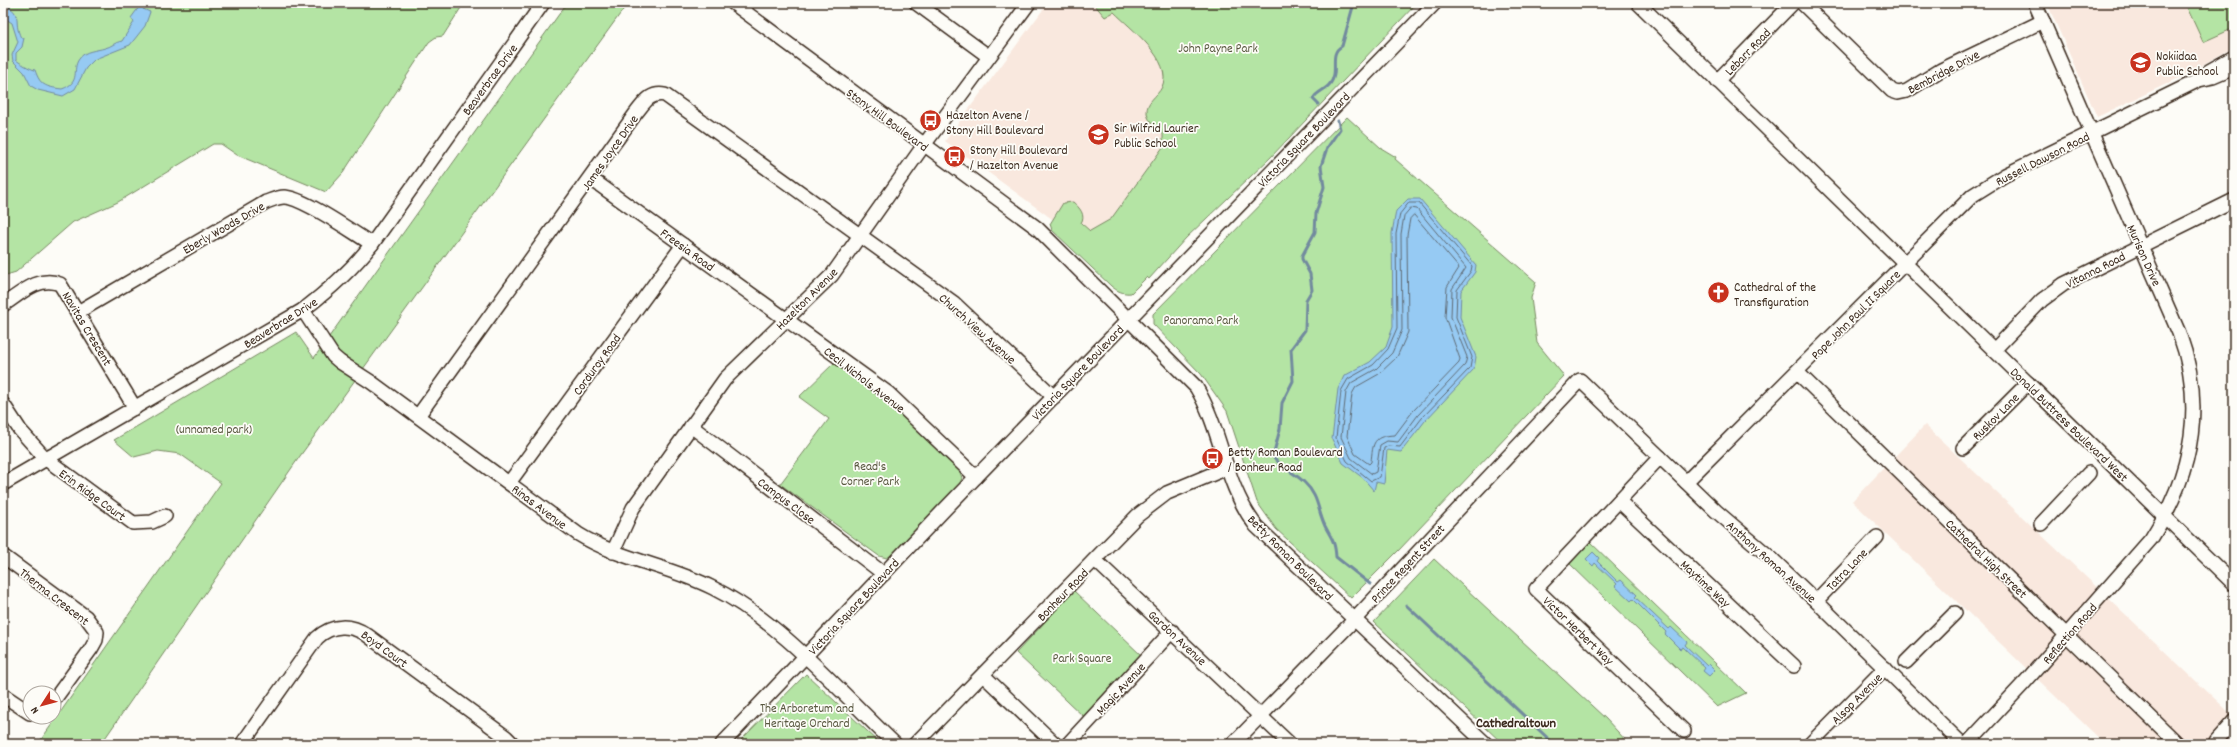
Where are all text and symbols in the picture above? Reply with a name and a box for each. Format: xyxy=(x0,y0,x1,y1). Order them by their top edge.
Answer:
street label: Lebarr Road xyxy=(1721,25,1776,81)
park label: John Payne Park xyxy=(1178,40,1258,59)
street label: Beaverbrae Drive xyxy=(459,41,524,120)
street label: Bembridge Drive xyxy=(1905,46,1984,100)
place label: Nokiidaa Public School xyxy=(2156,48,2218,82)
school or university icon: Nokiidaa Public School xyxy=(2127,49,2153,75)
street label: Stony Hill Boulevard xyxy=(841,85,932,157)
street label: Victoria Square Boulevard xyxy=(1254,89,1355,193)
place label: Hazelton Avene / Stony Hill Boulevard xyxy=(946,107,1044,141)
bus stop icon: Hazelton Avene / Stony Hill Boulevard xyxy=(917,108,943,134)
street label: James Joyce Drive xyxy=(578,111,644,195)
place label: Sir Wilfrid Laurier Public School xyxy=(1114,120,1199,154)
school or university icon: Sir Wilfrid Laurier Public School xyxy=(1085,121,1111,147)
street label: Russell Dawson Road xyxy=(1993,128,2094,192)
place label: Stony Hill Boulevard / Hazelton Avenue xyxy=(970,142,1068,176)
bus stop icon: Stony Hill Boulevard / Hazelton Avenue xyxy=(942,143,968,169)
street label: Eberly Woods Drive xyxy=(180,198,269,260)
street label: Murison Drive xyxy=(2121,222,2165,290)
street label: Freesia Road xyxy=(655,225,718,277)
street label: Vitanna Road xyxy=(2063,248,2129,294)
street label: Hazelton Avenue xyxy=(772,264,844,335)
street label: Pope John Paul II Square xyxy=(1808,266,1906,365)
place label: Cathedral of the Transfiguration xyxy=(1734,279,1816,313)
church icon: Cathedral of the Transfiguration xyxy=(1706,280,1732,306)
street label: Navitas Crescent xyxy=(56,288,116,370)
street label: Church View Avenue xyxy=(933,290,1019,370)
street label: Beaverbrae Drive xyxy=(241,294,322,354)
park label: Panorama Park xyxy=(1164,312,1238,331)
street label: Victoria Square Boulevard xyxy=(1028,322,1129,426)
street label: Corduroy Road xyxy=(569,331,627,400)
street label: Cecil Nichols Avenue xyxy=(819,343,908,419)
street label: Donald Buttress Boulevard West xyxy=(2005,364,2132,488)
street label: Ruskov Lane xyxy=(1969,390,2025,446)
park label: (unnamed park) xyxy=(176,421,252,440)
place label: Betty Roman Boulevard / Bonheur Road xyxy=(1228,444,1343,478)
bus stop icon: Betty Roman Boulevard / Bonheur Road xyxy=(1200,445,1226,471)
park label: Read's Corner Park xyxy=(841,458,899,492)
street label: Erin Ridge Court xyxy=(54,465,129,527)
street label: Campus Close xyxy=(753,474,819,530)
street label: Rinas Avenue xyxy=(507,481,570,535)
street label: Betty Roman Boulevard xyxy=(1242,512,1336,606)
street label: Cathedral High Street xyxy=(1940,516,2031,604)
street label: Anthony Roman Avenue xyxy=(1721,517,1820,609)
street label: Prince Regent Street xyxy=(1367,521,1451,608)
street label: Tatra Lane xyxy=(1823,545,1873,596)
street label: Victoria Square Boulevard xyxy=(805,555,905,660)
street label: Maytime Way xyxy=(1675,557,1734,614)
street label: Therma Crescent xyxy=(15,565,93,631)
street label: Bonheur Road xyxy=(1034,565,1094,627)
street label: Victor Herbert Way xyxy=(1537,593,1618,671)
street label: Reflection Road xyxy=(2039,600,2103,669)
street label: Gardon Avenue xyxy=(1143,607,1210,671)
street label: Boyd Court xyxy=(356,627,411,674)
park label: Park Square xyxy=(1053,650,1112,669)
street label: Magic Avenue xyxy=(1093,659,1151,720)
street label: Alsop Avenue xyxy=(1828,670,1888,730)
north arrow xyxy=(22,685,62,725)
park label: The Arboretum and Heritage Orchard xyxy=(760,700,854,734)
text: N xyxy=(27,702,44,717)
district label: Cathedraltown xyxy=(1476,714,1556,734)

